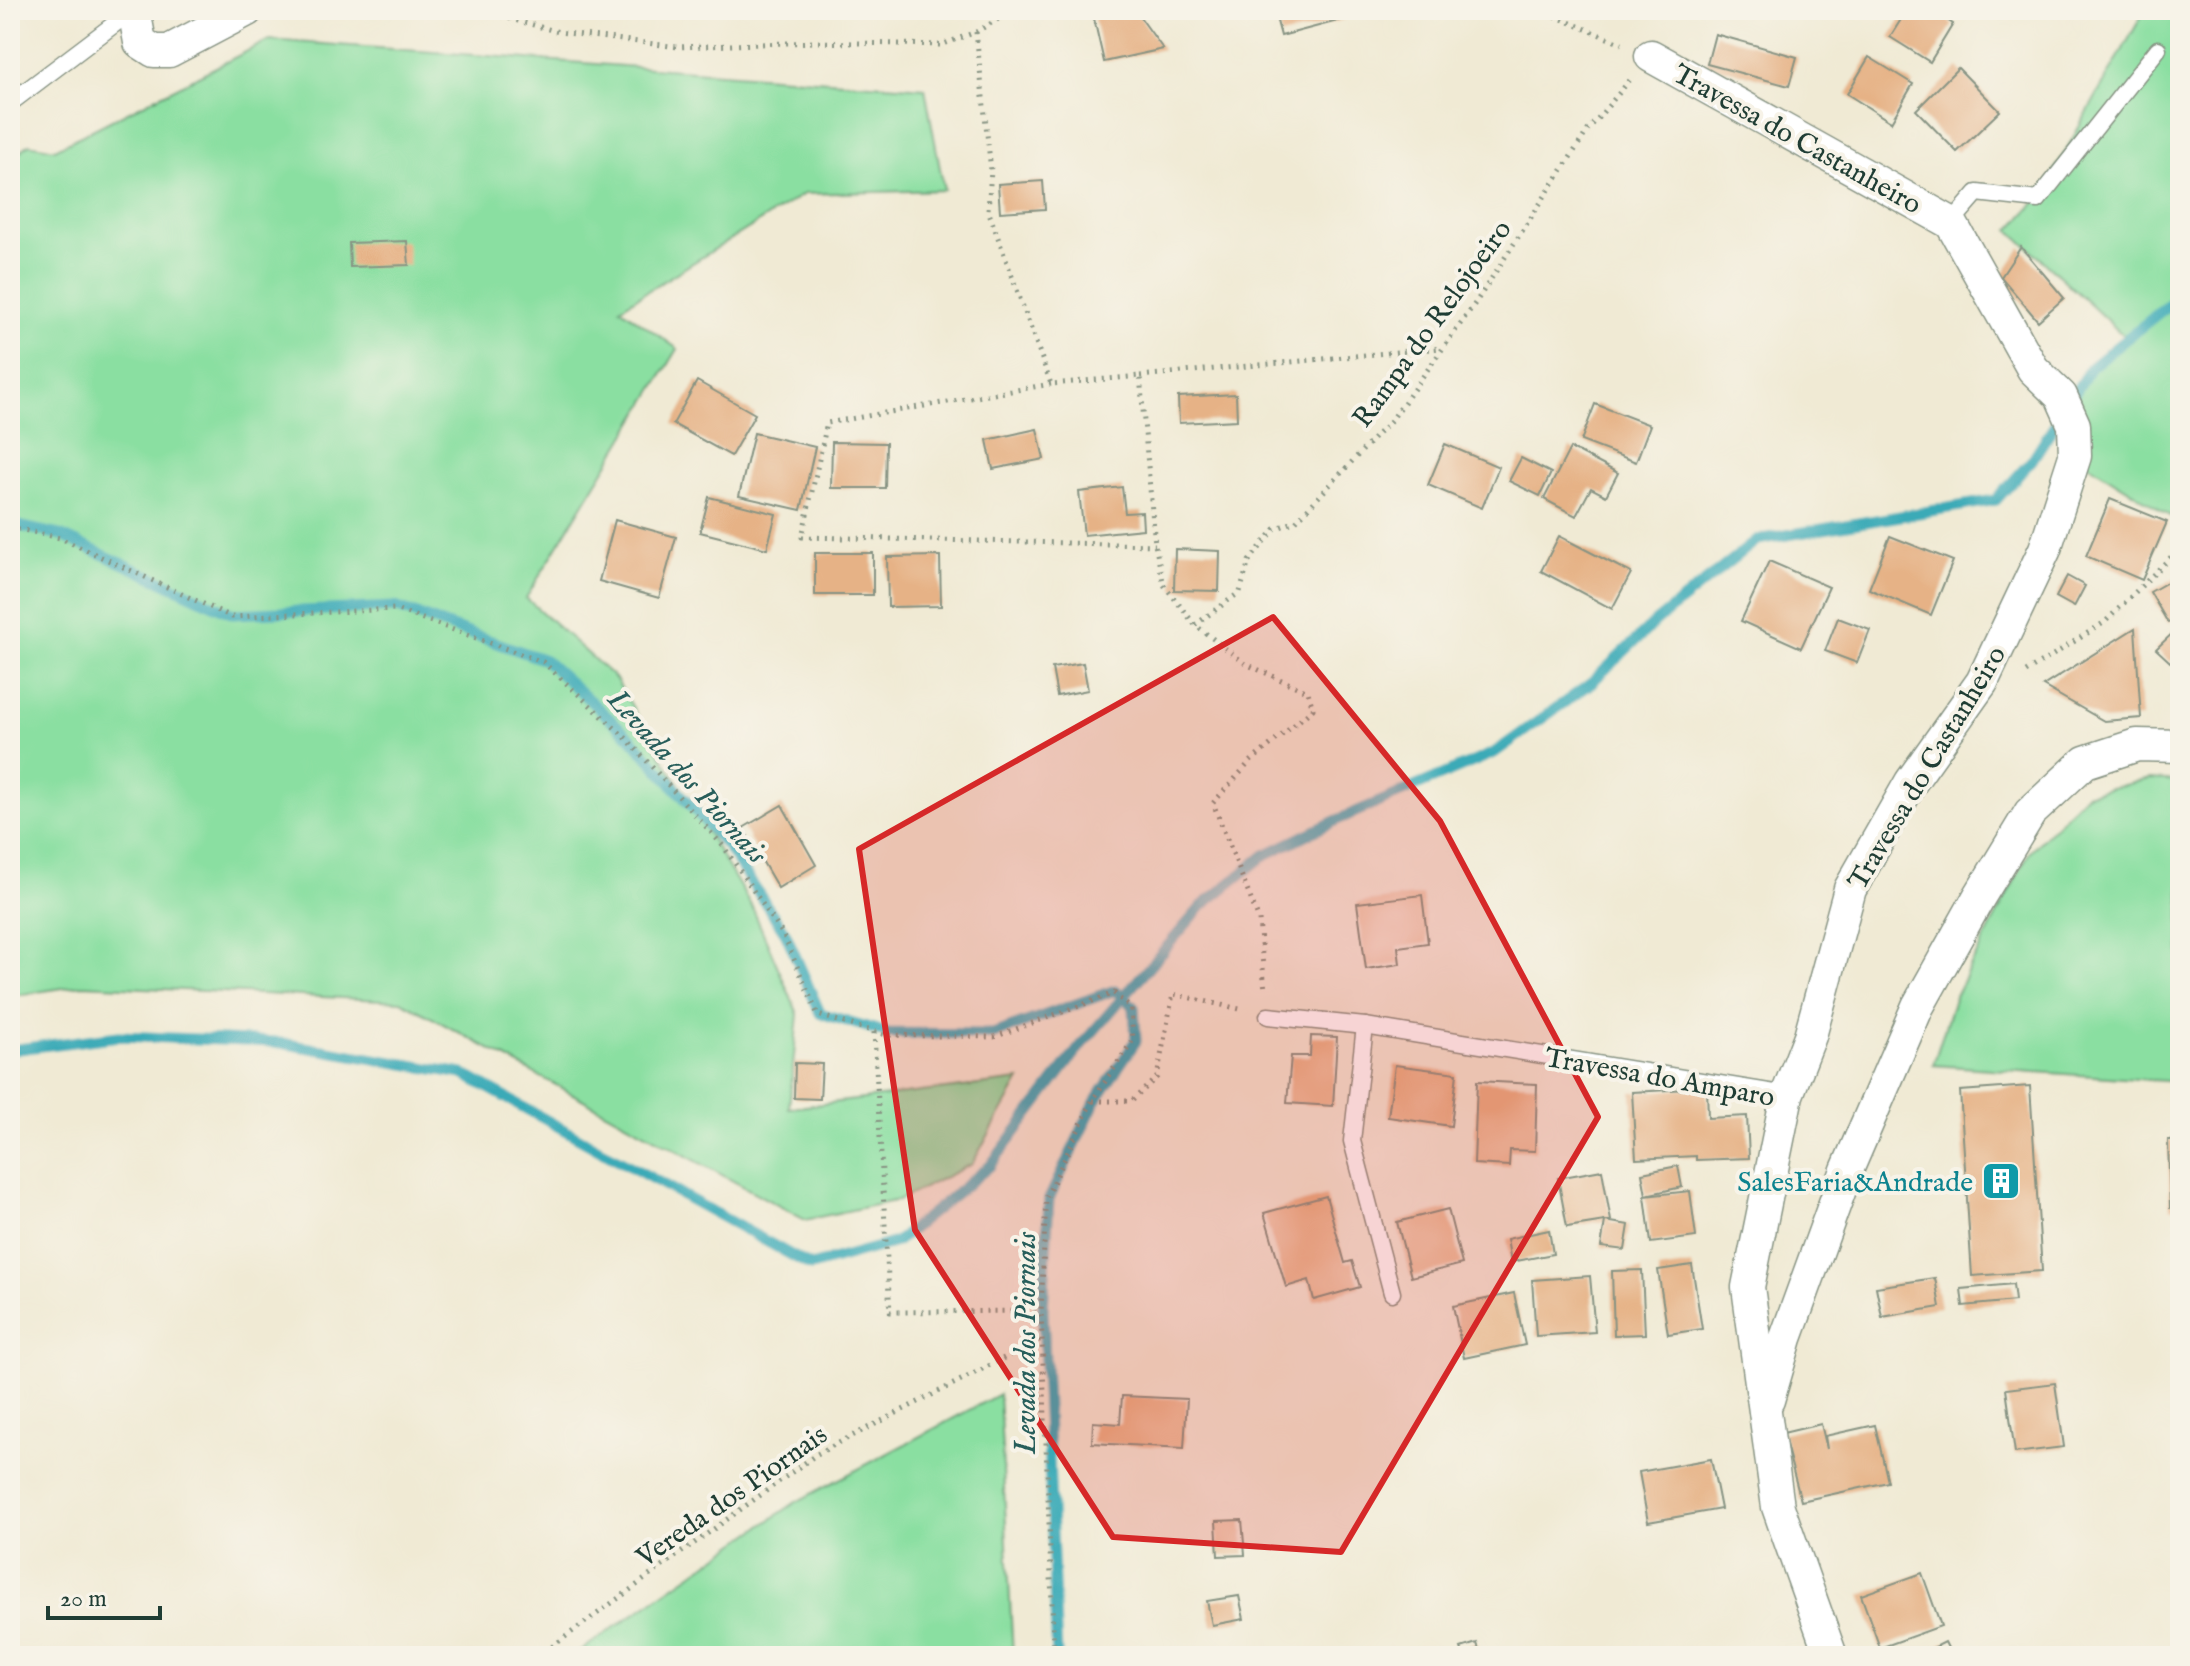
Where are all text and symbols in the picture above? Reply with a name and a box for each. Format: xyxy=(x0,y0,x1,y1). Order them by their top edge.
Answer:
street label: Travessa do Castanheiro xyxy=(1666,57,1927,223)
street label: Rampa do Relojoeiro xyxy=(1346,214,1520,435)
street label: Travessa do Castanheiro xyxy=(1841,640,2015,897)
water label: Levada dos Piornais xyxy=(597,681,775,873)
street label: Travessa do Amparo xyxy=(1542,1041,1777,1116)
building icon: SalesFaria&Andrade xyxy=(1980,1160,2022,1202)
place label: SalesFaria&Andrade xyxy=(1737,1166,1973,1201)
water label: Levada dos Piornais xyxy=(1008,1231,1046,1455)
street label: Vereda dos Piornais xyxy=(629,1418,835,1577)
scale bar xyxy=(48,1570,160,1620)
text: 20 m xyxy=(60,1584,107,1615)

